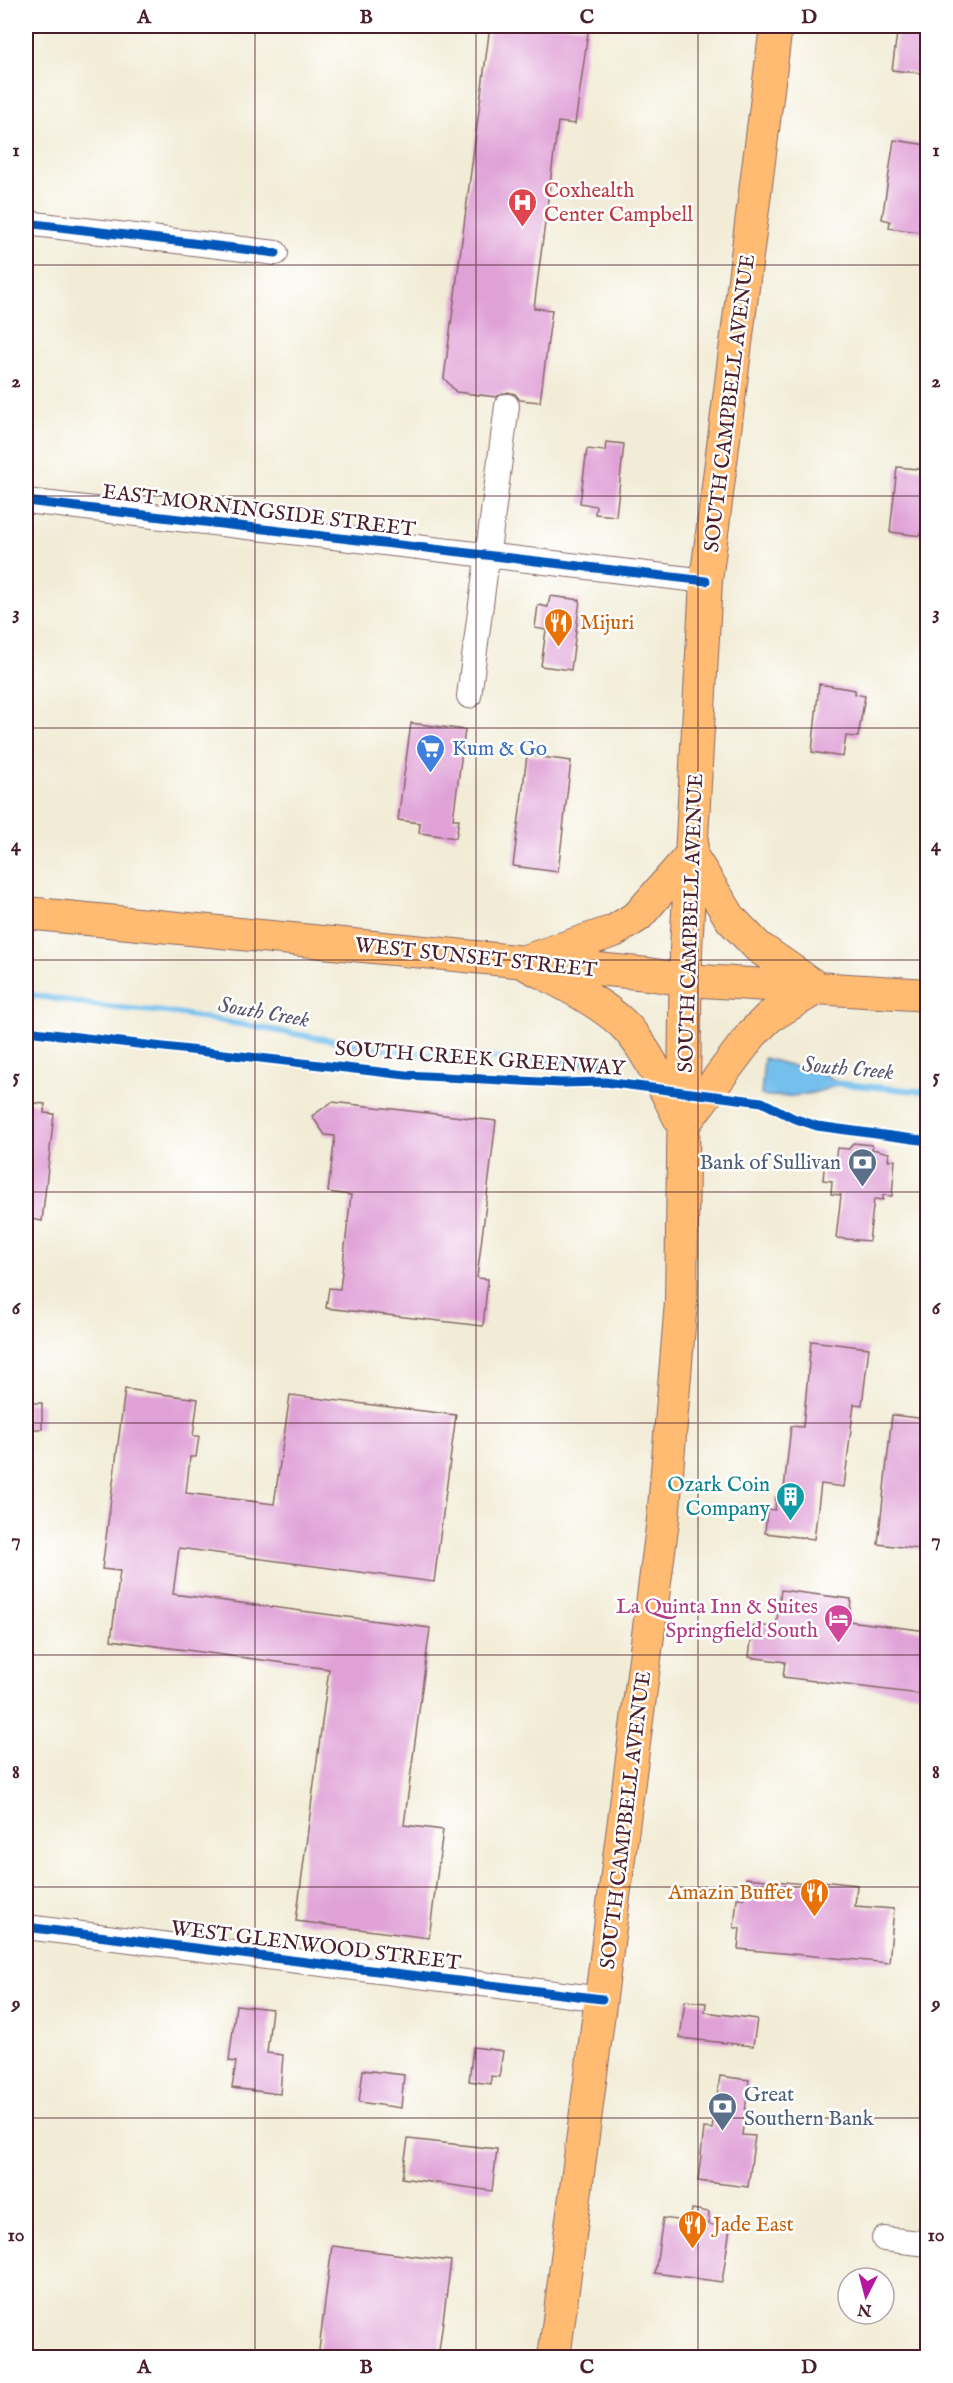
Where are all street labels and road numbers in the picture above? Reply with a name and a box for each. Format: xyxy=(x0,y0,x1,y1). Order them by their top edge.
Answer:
street label: SOUTH CAMPBELL AVENUE xyxy=(699,253,762,554)
street label: EAST MORNINGSIDE STREET xyxy=(101,479,418,544)
street label: SOUTH CAMPBELL AVENUE xyxy=(673,773,710,1073)
street label: WEST SUNSET STREET xyxy=(353,932,599,985)
street label: SOUTH CREEK GREENWAY xyxy=(334,1036,627,1083)
street label: SOUTH CAMPBELL AVENUE xyxy=(595,1670,658,1971)
street label: WEST GLENWOOD STREET xyxy=(169,1915,463,1978)

